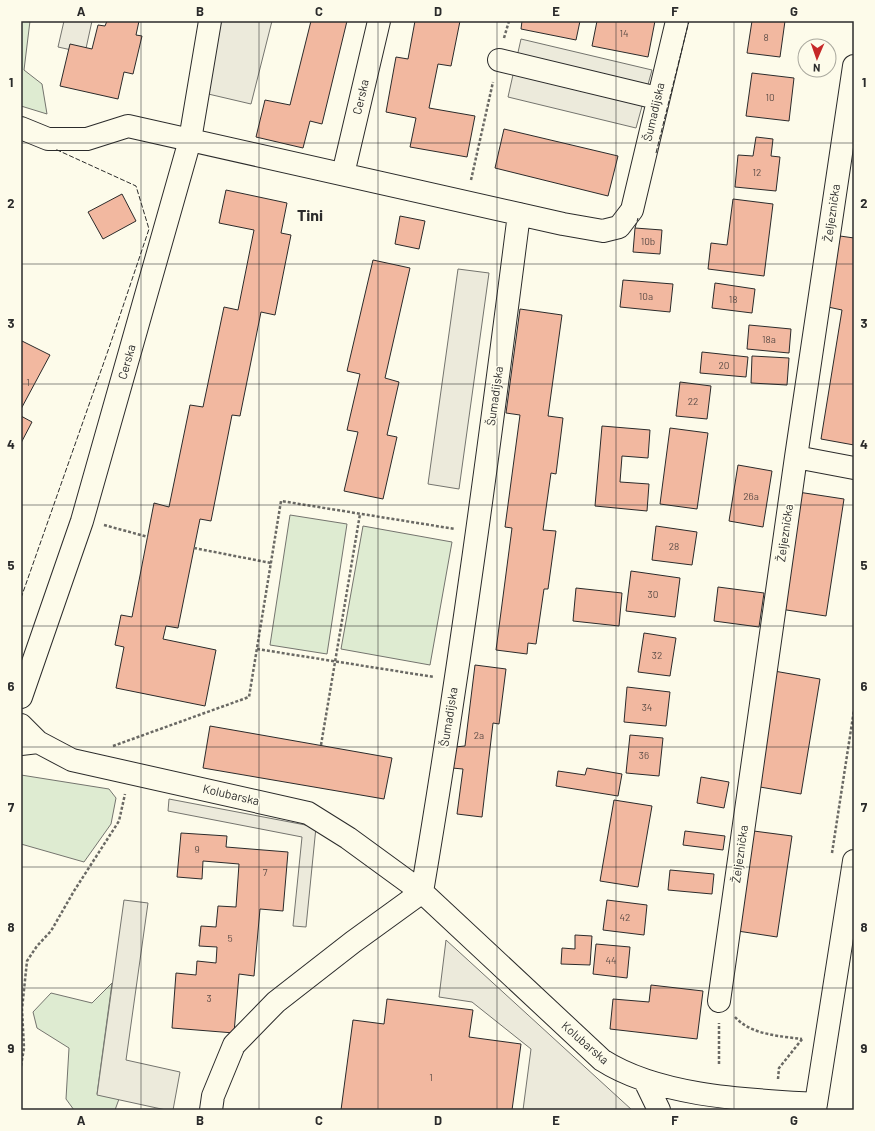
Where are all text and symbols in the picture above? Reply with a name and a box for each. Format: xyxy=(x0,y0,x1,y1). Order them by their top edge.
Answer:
text: A xyxy=(77,3,86,19)
text: B xyxy=(196,3,204,19)
text: C xyxy=(315,3,323,19)
text: D xyxy=(434,3,442,19)
text: E xyxy=(552,3,560,19)
text: F xyxy=(671,3,679,19)
text: G xyxy=(790,3,798,19)
house number: 14 xyxy=(619,27,629,39)
house number: 8 xyxy=(763,31,769,43)
north arrow xyxy=(797,38,837,78)
text: N xyxy=(813,62,821,75)
text: 1 xyxy=(9,74,13,90)
text: 1 xyxy=(862,74,866,90)
street label: Cerska xyxy=(349,78,371,116)
street label: Šumadijska xyxy=(639,81,667,143)
house number: 10 xyxy=(765,91,775,103)
house number: 12 xyxy=(753,166,761,178)
street label: Željeznička xyxy=(820,183,842,243)
text: 2 xyxy=(7,195,15,211)
text: 2 xyxy=(860,195,868,211)
district label: Tini xyxy=(297,205,323,224)
house number: 10b xyxy=(641,235,655,247)
house number: 10a xyxy=(639,290,653,302)
house number: 18 xyxy=(729,293,737,305)
text: 3 xyxy=(7,315,15,331)
text: 3 xyxy=(860,315,868,331)
house number: 18a xyxy=(762,333,776,345)
street label: Cerska xyxy=(114,343,138,381)
house number: 20 xyxy=(718,359,730,371)
street label: Šumadijska xyxy=(483,365,505,426)
house number: 1 xyxy=(26,376,30,388)
house number: 22 xyxy=(688,395,698,407)
text: 4 xyxy=(7,436,15,452)
text: 4 xyxy=(860,436,868,452)
house number: 26a xyxy=(743,490,759,502)
street label: Željeznička xyxy=(773,503,795,563)
house number: 28 xyxy=(669,540,679,552)
text: 5 xyxy=(7,557,15,573)
text: 5 xyxy=(860,557,868,573)
house number: 30 xyxy=(648,588,658,600)
house number: 32 xyxy=(652,649,662,661)
text: 6 xyxy=(8,678,15,694)
text: 6 xyxy=(861,678,868,694)
street label: Šumadijska xyxy=(436,686,460,747)
house number: 34 xyxy=(642,701,652,713)
house number: 2a xyxy=(474,729,484,741)
house number: 36 xyxy=(639,749,649,761)
street label: Kolubarska xyxy=(202,781,261,807)
text: 7 xyxy=(8,799,15,815)
text: 7 xyxy=(861,799,868,815)
street label: Željeznička xyxy=(728,824,750,884)
house number: 9 xyxy=(194,843,200,855)
house number: 7 xyxy=(263,866,268,878)
house number: 42 xyxy=(620,911,630,923)
text: 8 xyxy=(7,919,15,935)
text: 8 xyxy=(860,919,868,935)
house number: 5 xyxy=(227,932,233,944)
house number: 44 xyxy=(605,954,617,966)
house number: 3 xyxy=(206,992,212,1004)
street label: Kolubarska xyxy=(559,1018,612,1066)
text: 9 xyxy=(8,1040,15,1056)
text: 9 xyxy=(861,1040,868,1056)
house number: 1 xyxy=(429,1071,433,1083)
text: A xyxy=(77,1112,86,1128)
text: B xyxy=(196,1112,204,1128)
text: C xyxy=(315,1112,323,1128)
text: D xyxy=(434,1112,442,1128)
text: E xyxy=(552,1112,560,1128)
text: F xyxy=(671,1112,679,1128)
text: G xyxy=(790,1112,798,1128)

